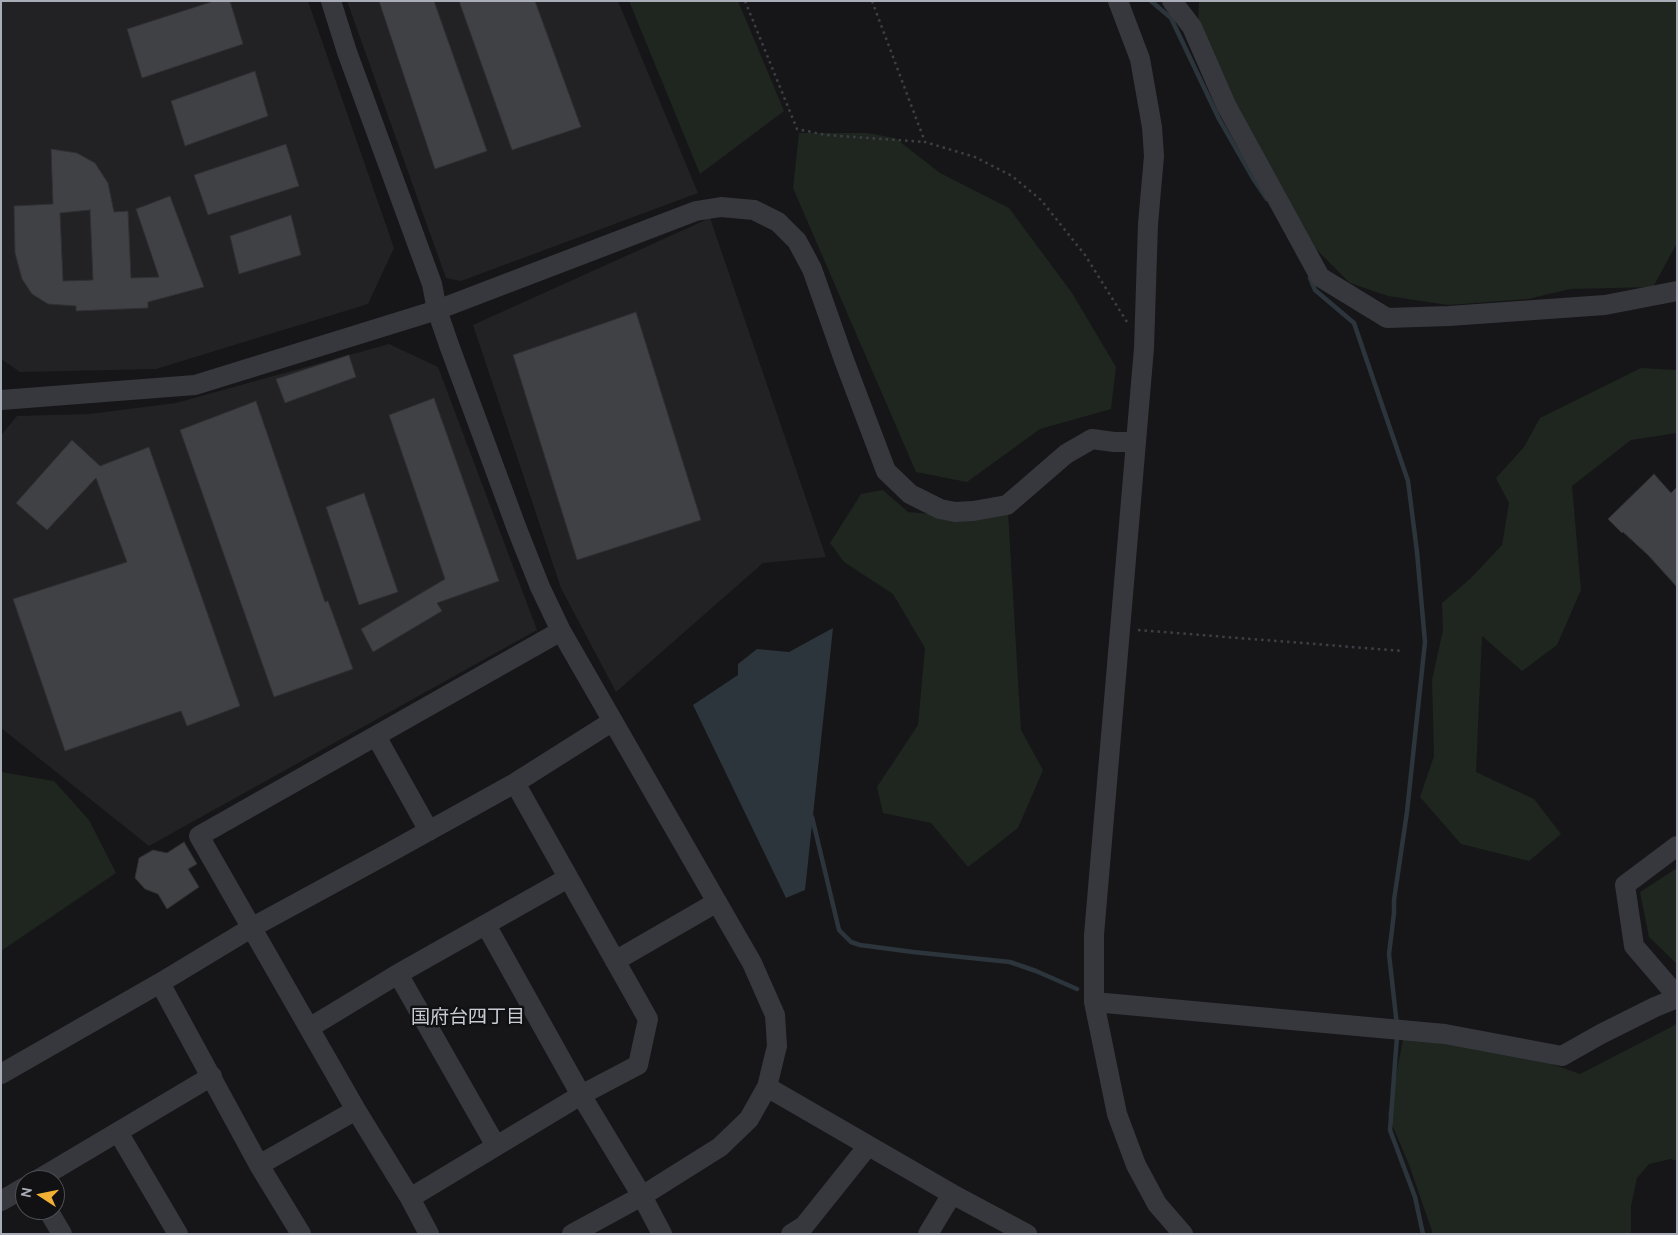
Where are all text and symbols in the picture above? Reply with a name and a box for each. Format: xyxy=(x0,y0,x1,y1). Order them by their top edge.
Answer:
district label: 国府台四丁目 xyxy=(411,1006,525,1028)
north arrow xyxy=(15,1170,65,1220)
text: N xyxy=(16,1186,36,1199)

